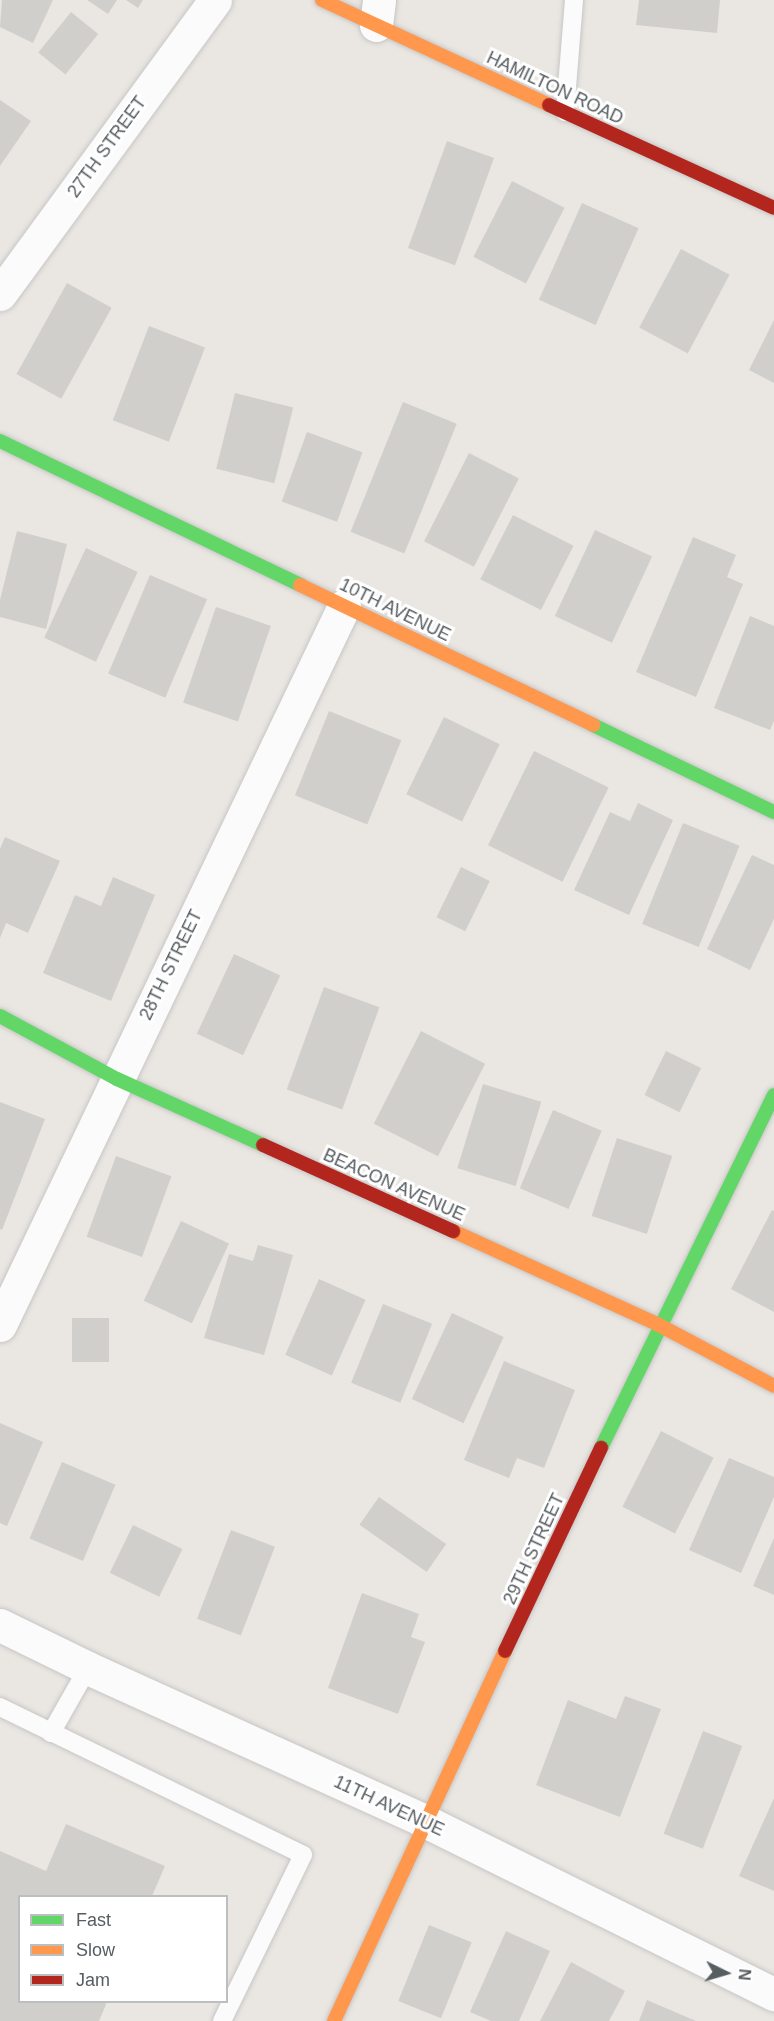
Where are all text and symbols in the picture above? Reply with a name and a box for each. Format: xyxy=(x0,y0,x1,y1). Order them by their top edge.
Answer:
street label: HAMILTON ROAD xyxy=(483,47,627,129)
street label: 27TH STREET xyxy=(63,92,151,202)
street label: 10TH AVENUE xyxy=(336,574,454,646)
street label: 28TH STREET xyxy=(135,906,207,1024)
street label: BEACON AVENUE xyxy=(319,1144,469,1226)
street label: 29TH STREET xyxy=(499,1490,569,1608)
street label: 11TH AVENUE xyxy=(330,1771,448,1841)
legend xyxy=(18,1895,228,2003)
text: Fast xyxy=(76,1910,111,1930)
text: Slow xyxy=(76,1940,115,1960)
north arrow xyxy=(696,1943,756,2003)
text: N xyxy=(735,1968,753,1981)
text: Jam xyxy=(76,1970,110,1990)

